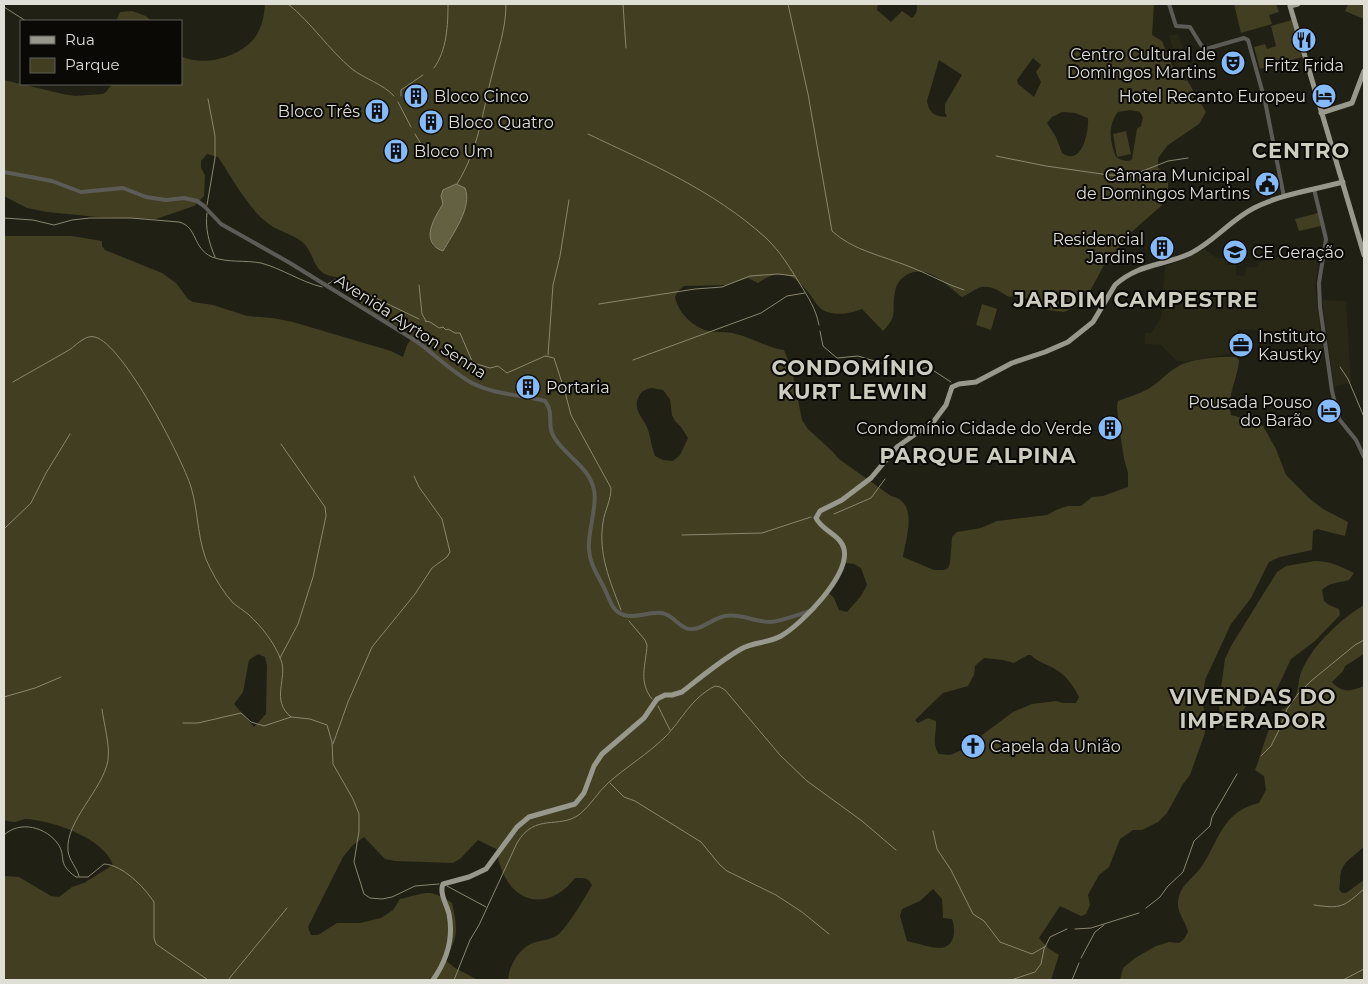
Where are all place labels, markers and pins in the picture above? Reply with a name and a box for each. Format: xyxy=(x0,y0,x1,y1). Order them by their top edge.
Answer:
restaurant icon: Fritz Frida xyxy=(1291,27,1317,53)
place label: Centro Cultural de Domingos Martins xyxy=(1067,45,1216,82)
theatre icon: Centro Cultural de Domingos Martins xyxy=(1220,50,1246,76)
place label: Fritz Frida xyxy=(1264,56,1344,75)
building icon: Bloco Cinco xyxy=(403,83,429,109)
hotel icon: Hotel Recanto Europeu xyxy=(1311,83,1337,109)
place label: Bloco Cinco xyxy=(434,87,529,106)
place label: Hotel Recanto Europeu xyxy=(1119,87,1306,106)
building icon: Bloco Três xyxy=(364,98,390,124)
place label: Bloco Três xyxy=(278,102,360,121)
building icon: Bloco Quatro xyxy=(418,109,444,135)
place label: Bloco Quatro xyxy=(448,113,554,132)
building icon: Bloco Um xyxy=(383,138,409,164)
place label: Bloco Um xyxy=(414,142,493,161)
place label: Câmara Municipal de Domingos Martins xyxy=(1076,166,1250,203)
public building icon: Câmara Municipal de Domingos Martins xyxy=(1254,171,1280,197)
place label: Residencial Jardins xyxy=(1052,230,1144,267)
building icon: Residencial Jardins xyxy=(1149,235,1175,261)
school or university icon: CE Geração xyxy=(1222,239,1248,265)
place label: CE Geração xyxy=(1252,243,1344,262)
place label: Instituto Kaustky xyxy=(1258,327,1326,364)
office icon: Instituto Kaustky xyxy=(1228,332,1254,358)
building icon: Portaria xyxy=(515,374,541,400)
place label: Portaria xyxy=(546,378,610,397)
place label: Pousada Pouso do Barão xyxy=(1188,393,1312,430)
hotel icon: Pousada Pouso do Barão xyxy=(1316,398,1342,424)
building icon: Condomínio Cidade do Verde xyxy=(1097,415,1123,441)
place label: Condomínio Cidade do Verde xyxy=(856,419,1092,438)
church icon: Capela da União xyxy=(960,733,986,759)
place label: Capela da União xyxy=(990,737,1121,756)

